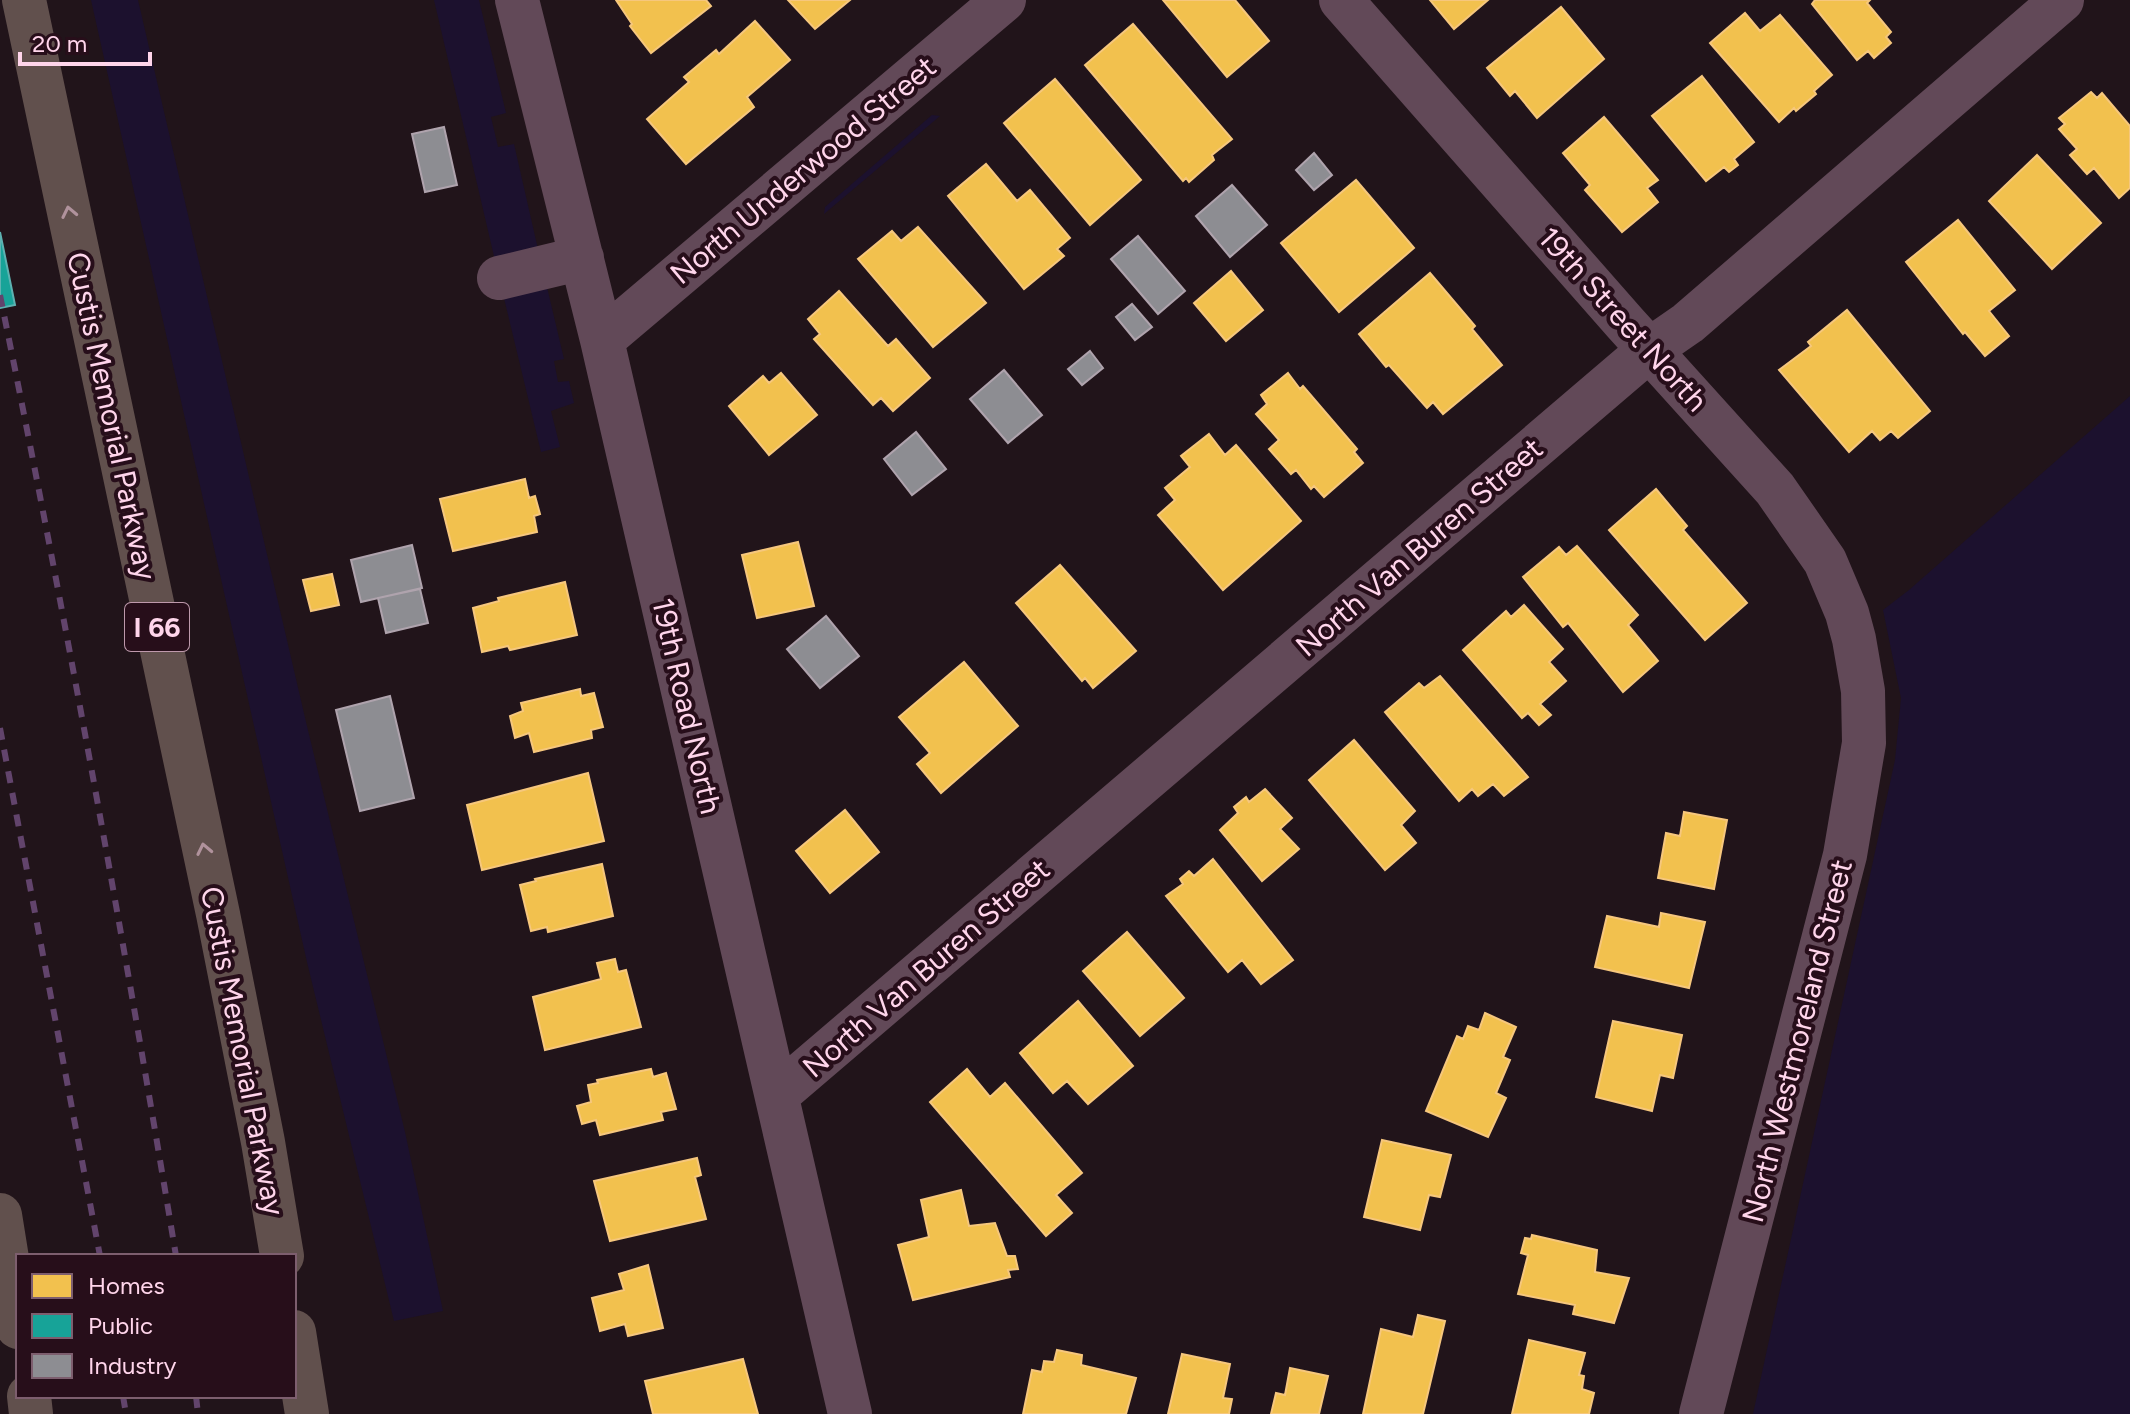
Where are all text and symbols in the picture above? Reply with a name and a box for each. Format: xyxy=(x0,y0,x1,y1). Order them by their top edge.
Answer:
scale bar xyxy=(20,16,150,66)
text: 20 m xyxy=(32,29,87,58)
street label: North Underwood Street xyxy=(663,48,943,292)
one-way arrow xyxy=(61,205,78,219)
street label: 19th Street North xyxy=(1531,219,1715,419)
street label: Custis Memorial Parkway xyxy=(59,249,165,584)
street label: North Van Buren Street xyxy=(1288,430,1550,664)
street label: 19th Road North xyxy=(644,595,730,817)
road number: I 66 xyxy=(125,603,189,651)
one-way arrow xyxy=(196,843,213,857)
street label: North Van Buren Street xyxy=(795,851,1057,1085)
street label: North Westmoreland Street xyxy=(1734,856,1860,1226)
street label: Custis Memorial Parkway xyxy=(193,883,293,1219)
legend xyxy=(16,1254,296,1398)
text: Homes xyxy=(88,1271,165,1300)
text: Public xyxy=(88,1311,153,1340)
text: Industry xyxy=(88,1351,177,1380)

